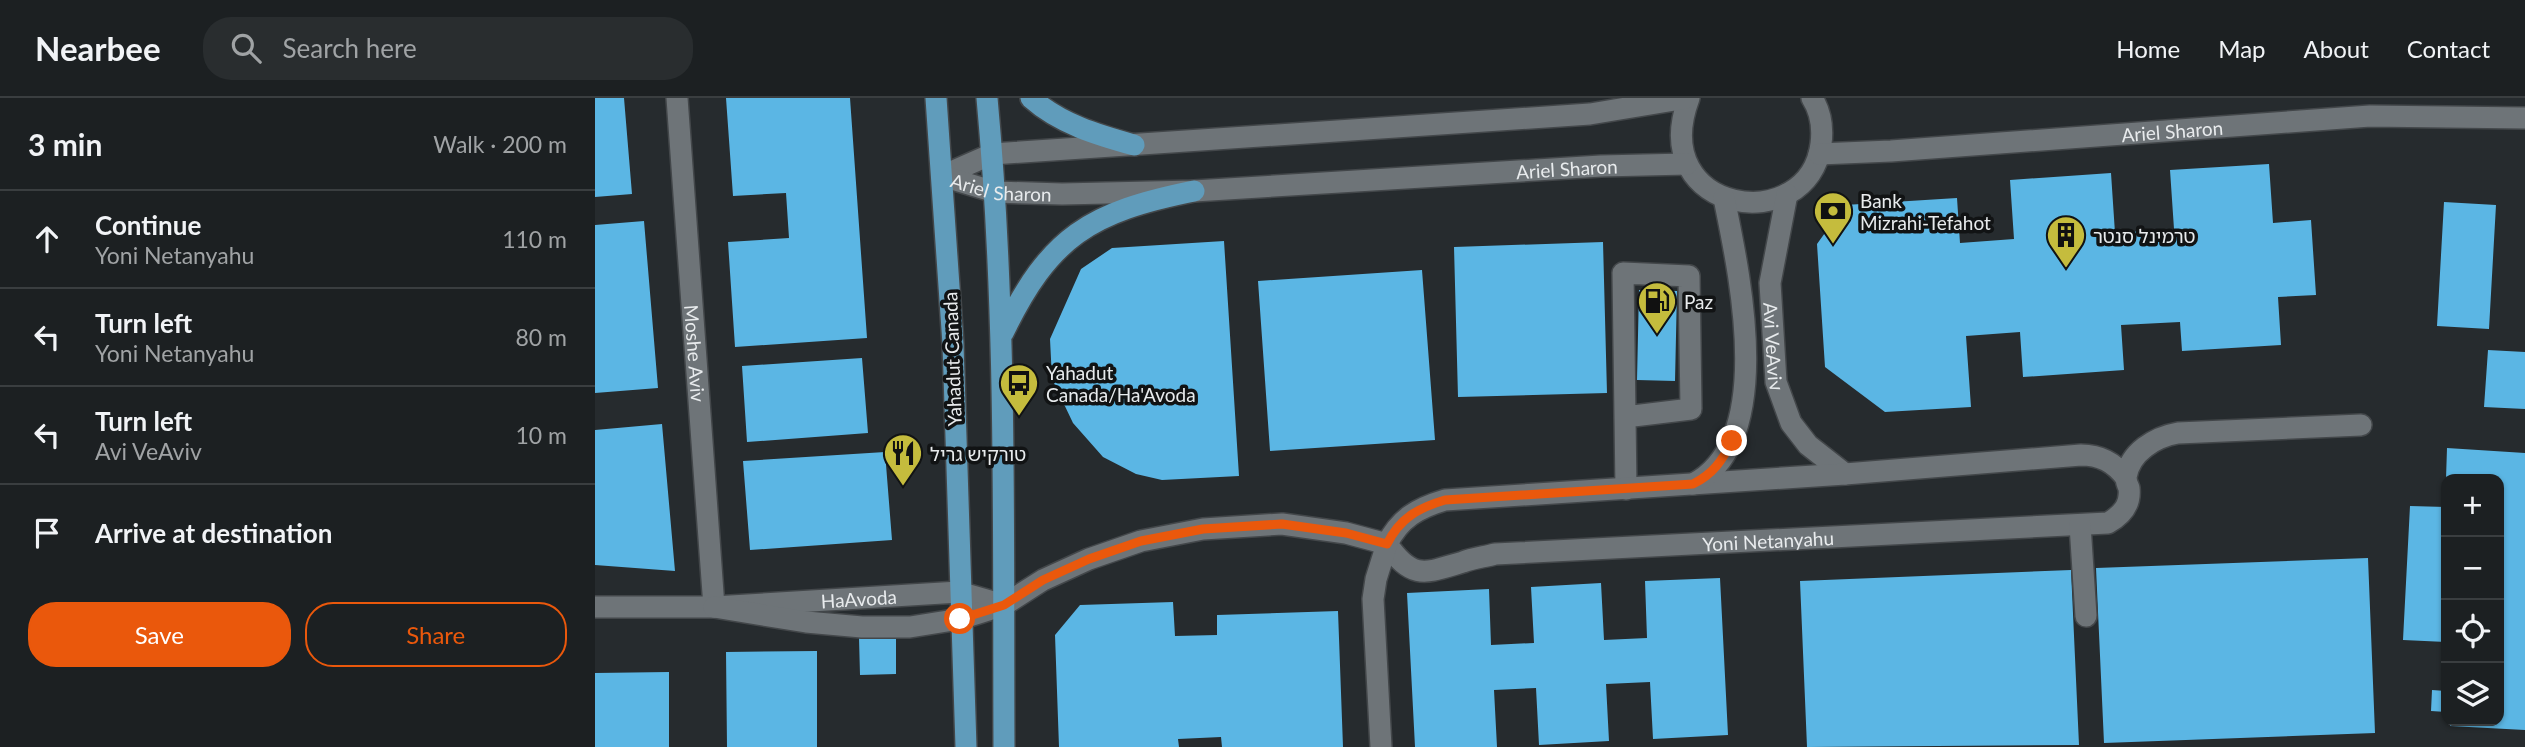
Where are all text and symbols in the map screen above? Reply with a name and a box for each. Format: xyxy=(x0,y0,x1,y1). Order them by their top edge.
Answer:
search box xyxy=(203,17,693,80)
text: Nearbee xyxy=(35,28,161,68)
icon: search xyxy=(227,29,265,67)
text: Search here xyxy=(283,32,417,64)
text: Home xyxy=(2116,34,2180,63)
text: Map xyxy=(2218,34,2266,63)
text: About xyxy=(2304,34,2369,63)
text: Contact xyxy=(2407,34,2490,63)
street label: Ariel Sharon xyxy=(2121,115,2224,146)
text: 3 min xyxy=(28,126,102,162)
text: Walk · 200 m xyxy=(433,130,567,158)
street label: Ariel Sharon xyxy=(1515,154,1618,183)
street label: Ariel Sharon xyxy=(948,168,1052,205)
place label: Bank Mizrahi-Tefahot xyxy=(1860,189,1991,234)
bank icon: Bank Mizrahi-Tefahot xyxy=(1812,190,1854,245)
text: Continue xyxy=(95,209,201,241)
building icon: טרמינל סנטר xyxy=(2045,214,2087,269)
icon: ahead xyxy=(28,220,66,258)
place label: טרמינל סנטר xyxy=(2093,224,2196,247)
text: 110 m xyxy=(502,225,567,253)
text: Yoni Netanyahu xyxy=(95,241,254,269)
fuel station icon: Paz xyxy=(1636,280,1678,335)
place label: Paz xyxy=(1684,290,1713,313)
street label: Yahadut Canada xyxy=(938,291,966,427)
street label: Avi VeAviv xyxy=(1760,301,1790,394)
street label: Moshe Aviv xyxy=(681,304,711,403)
text: Turn left xyxy=(95,307,192,339)
icon: left xyxy=(28,318,66,356)
text: 80 m xyxy=(516,323,567,351)
text: Yoni Netanyahu xyxy=(95,339,254,367)
place label: Yahadut Canada/Ha'Avoda xyxy=(1046,361,1196,406)
bus stop icon: Yahadut Canada/Ha'Avoda xyxy=(998,362,1040,417)
text: Turn left xyxy=(95,405,192,437)
icon: left xyxy=(28,416,66,454)
text: 10 m xyxy=(516,421,567,449)
route end xyxy=(1716,425,1747,456)
restaurant icon: טורקיש גריל xyxy=(882,432,924,487)
text: Avi VeAviv xyxy=(95,437,202,465)
place label: טורקיש גריל xyxy=(930,442,1026,465)
map controls xyxy=(2441,474,2504,726)
button: + xyxy=(2441,474,2504,537)
icon: arrive xyxy=(28,514,66,552)
text: Arrive at destination xyxy=(95,517,332,549)
street label: Yoni Netanyahu xyxy=(1702,525,1834,555)
button: − xyxy=(2441,537,2504,600)
street label: HaAvoda xyxy=(820,584,897,612)
button: locate xyxy=(2441,600,2504,663)
button: Save xyxy=(28,602,291,667)
button: Share xyxy=(305,602,567,667)
route start xyxy=(944,603,975,634)
button: layers xyxy=(2441,663,2504,726)

